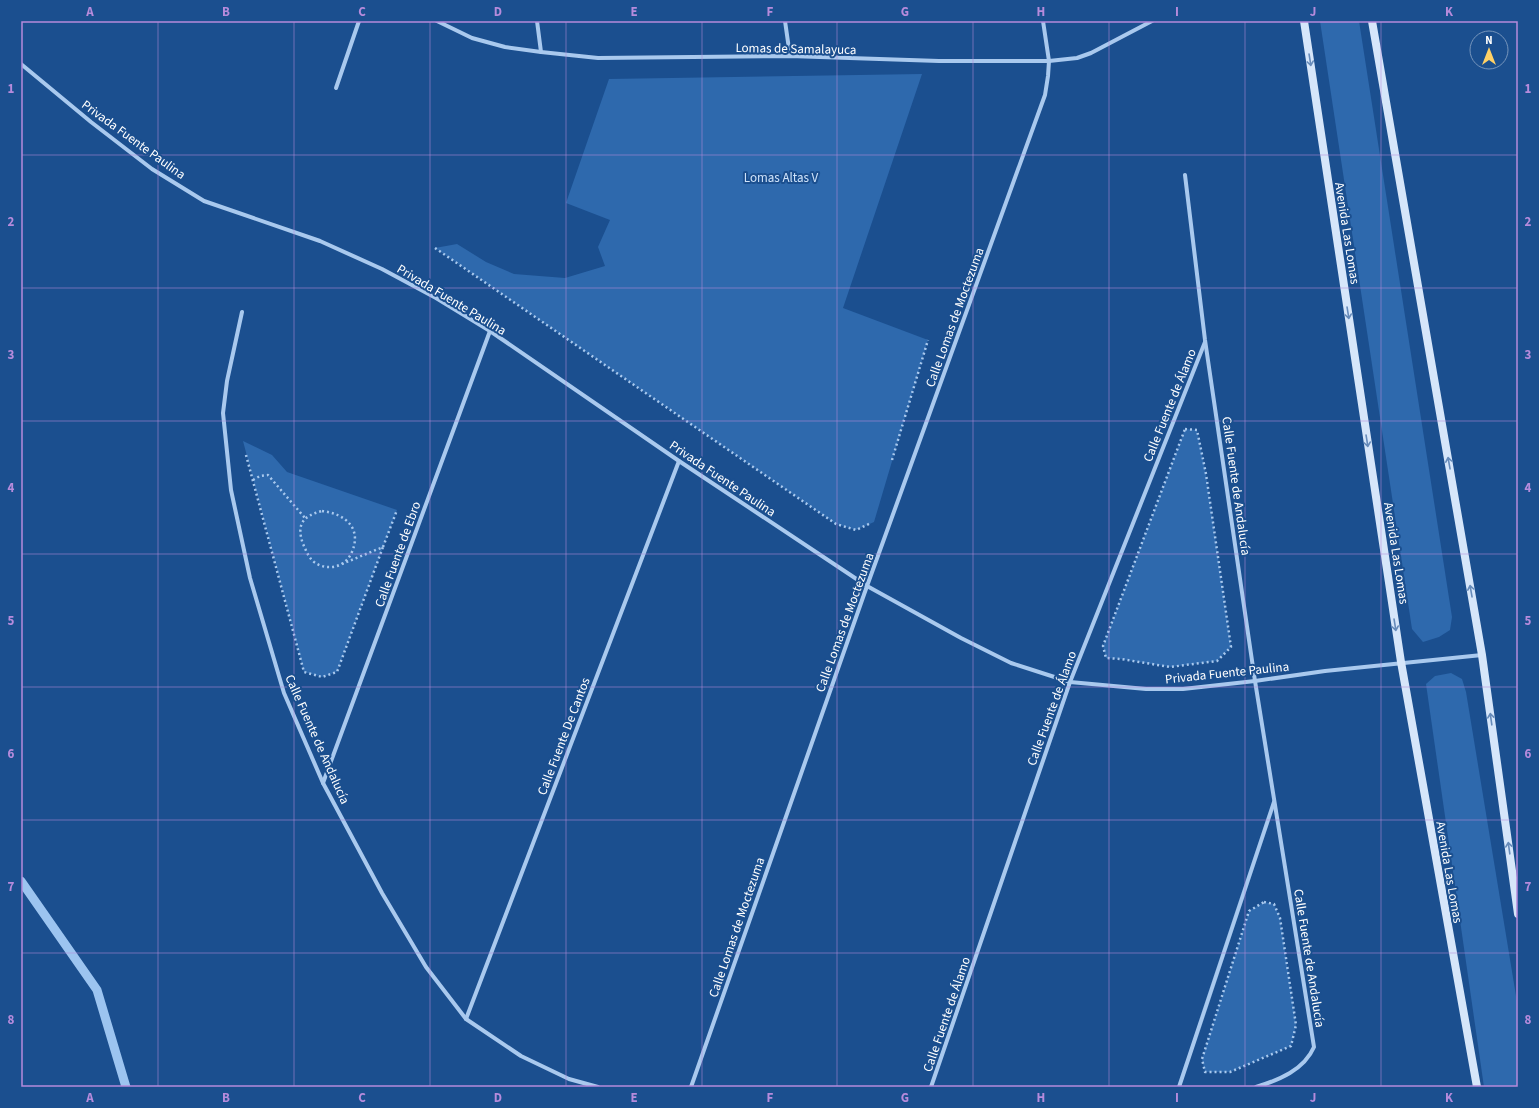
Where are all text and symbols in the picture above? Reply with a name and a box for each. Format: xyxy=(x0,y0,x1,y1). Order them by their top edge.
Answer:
text: A xyxy=(85,3,94,21)
text: B xyxy=(222,3,230,21)
text: C xyxy=(358,3,366,21)
text: D xyxy=(494,3,502,21)
text: E xyxy=(630,3,638,21)
text: F xyxy=(767,3,774,21)
text: G xyxy=(901,3,909,21)
text: H xyxy=(1037,3,1045,21)
text: I xyxy=(1175,3,1179,21)
text: J xyxy=(1310,3,1316,21)
text: K xyxy=(1445,3,1454,21)
north arrow xyxy=(1469,30,1509,70)
text: N xyxy=(1485,33,1493,48)
street label: Lomas de Samalayuca xyxy=(735,39,857,59)
one-way arrow xyxy=(1306,53,1314,66)
text: 1 xyxy=(8,80,15,98)
text: 1 xyxy=(1525,80,1532,98)
street label: Privada Fuente Paulina xyxy=(78,96,189,184)
park label: Lomas Altas V xyxy=(744,169,818,187)
street label: Avenida Las Lomas xyxy=(1330,181,1364,286)
text: 2 xyxy=(8,213,15,231)
text: 2 xyxy=(1525,213,1532,231)
street label: Calle Lomas de Moctezuma xyxy=(921,245,989,390)
street label: Privada Fuente Paulina xyxy=(393,260,509,340)
one-way arrow xyxy=(1344,306,1352,319)
text: 3 xyxy=(8,346,15,364)
street label: Calle Fuente de Álamo xyxy=(1139,346,1201,465)
text: 3 xyxy=(1525,346,1532,364)
street label: Calle Fuente de Andalucía xyxy=(1217,416,1255,557)
one-way arrow xyxy=(1364,434,1372,447)
street label: Privada Fuente Paulina xyxy=(666,437,779,521)
one-way arrow xyxy=(1444,457,1452,470)
text: 4 xyxy=(8,479,15,497)
text: 4 xyxy=(1525,479,1532,497)
street label: Calle Fuente de Ebro xyxy=(370,499,425,610)
street label: Avenida Las Lomas xyxy=(1379,501,1413,606)
street label: Calle Lomas de Moctezuma xyxy=(811,550,879,695)
one-way arrow xyxy=(1467,585,1475,598)
text: 5 xyxy=(8,612,15,630)
text: 5 xyxy=(1525,612,1532,630)
one-way arrow xyxy=(1391,618,1399,631)
street label: Calle Fuente de Álamo xyxy=(1023,649,1081,768)
street label: Privada Fuente Paulina xyxy=(1164,658,1290,688)
street label: Calle Fuente de Andalucía xyxy=(280,672,354,807)
street label: Calle Fuente De Cantos xyxy=(533,674,595,798)
one-way arrow xyxy=(1487,713,1495,726)
text: 6 xyxy=(8,745,15,763)
text: 6 xyxy=(1525,745,1532,763)
street label: Avenida Las Lomas xyxy=(1431,820,1467,925)
one-way arrow xyxy=(1505,842,1513,855)
street label: Calle Lomas de Moctezuma xyxy=(704,855,769,1000)
text: 7 xyxy=(8,878,15,896)
text: 7 xyxy=(1525,878,1532,896)
street label: Calle Fuente de Andalucía xyxy=(1289,888,1329,1029)
street label: Calle Fuente de Álamo xyxy=(919,954,975,1074)
text: 8 xyxy=(8,1011,15,1029)
text: 8 xyxy=(1525,1011,1532,1029)
text: A xyxy=(85,1089,94,1107)
text: B xyxy=(222,1089,230,1107)
text: C xyxy=(358,1089,366,1107)
text: D xyxy=(494,1089,502,1107)
text: E xyxy=(630,1089,638,1107)
text: F xyxy=(767,1089,774,1107)
text: G xyxy=(901,1089,909,1107)
text: H xyxy=(1037,1089,1045,1107)
text: I xyxy=(1175,1089,1179,1107)
text: J xyxy=(1310,1089,1316,1107)
text: K xyxy=(1445,1089,1454,1107)

